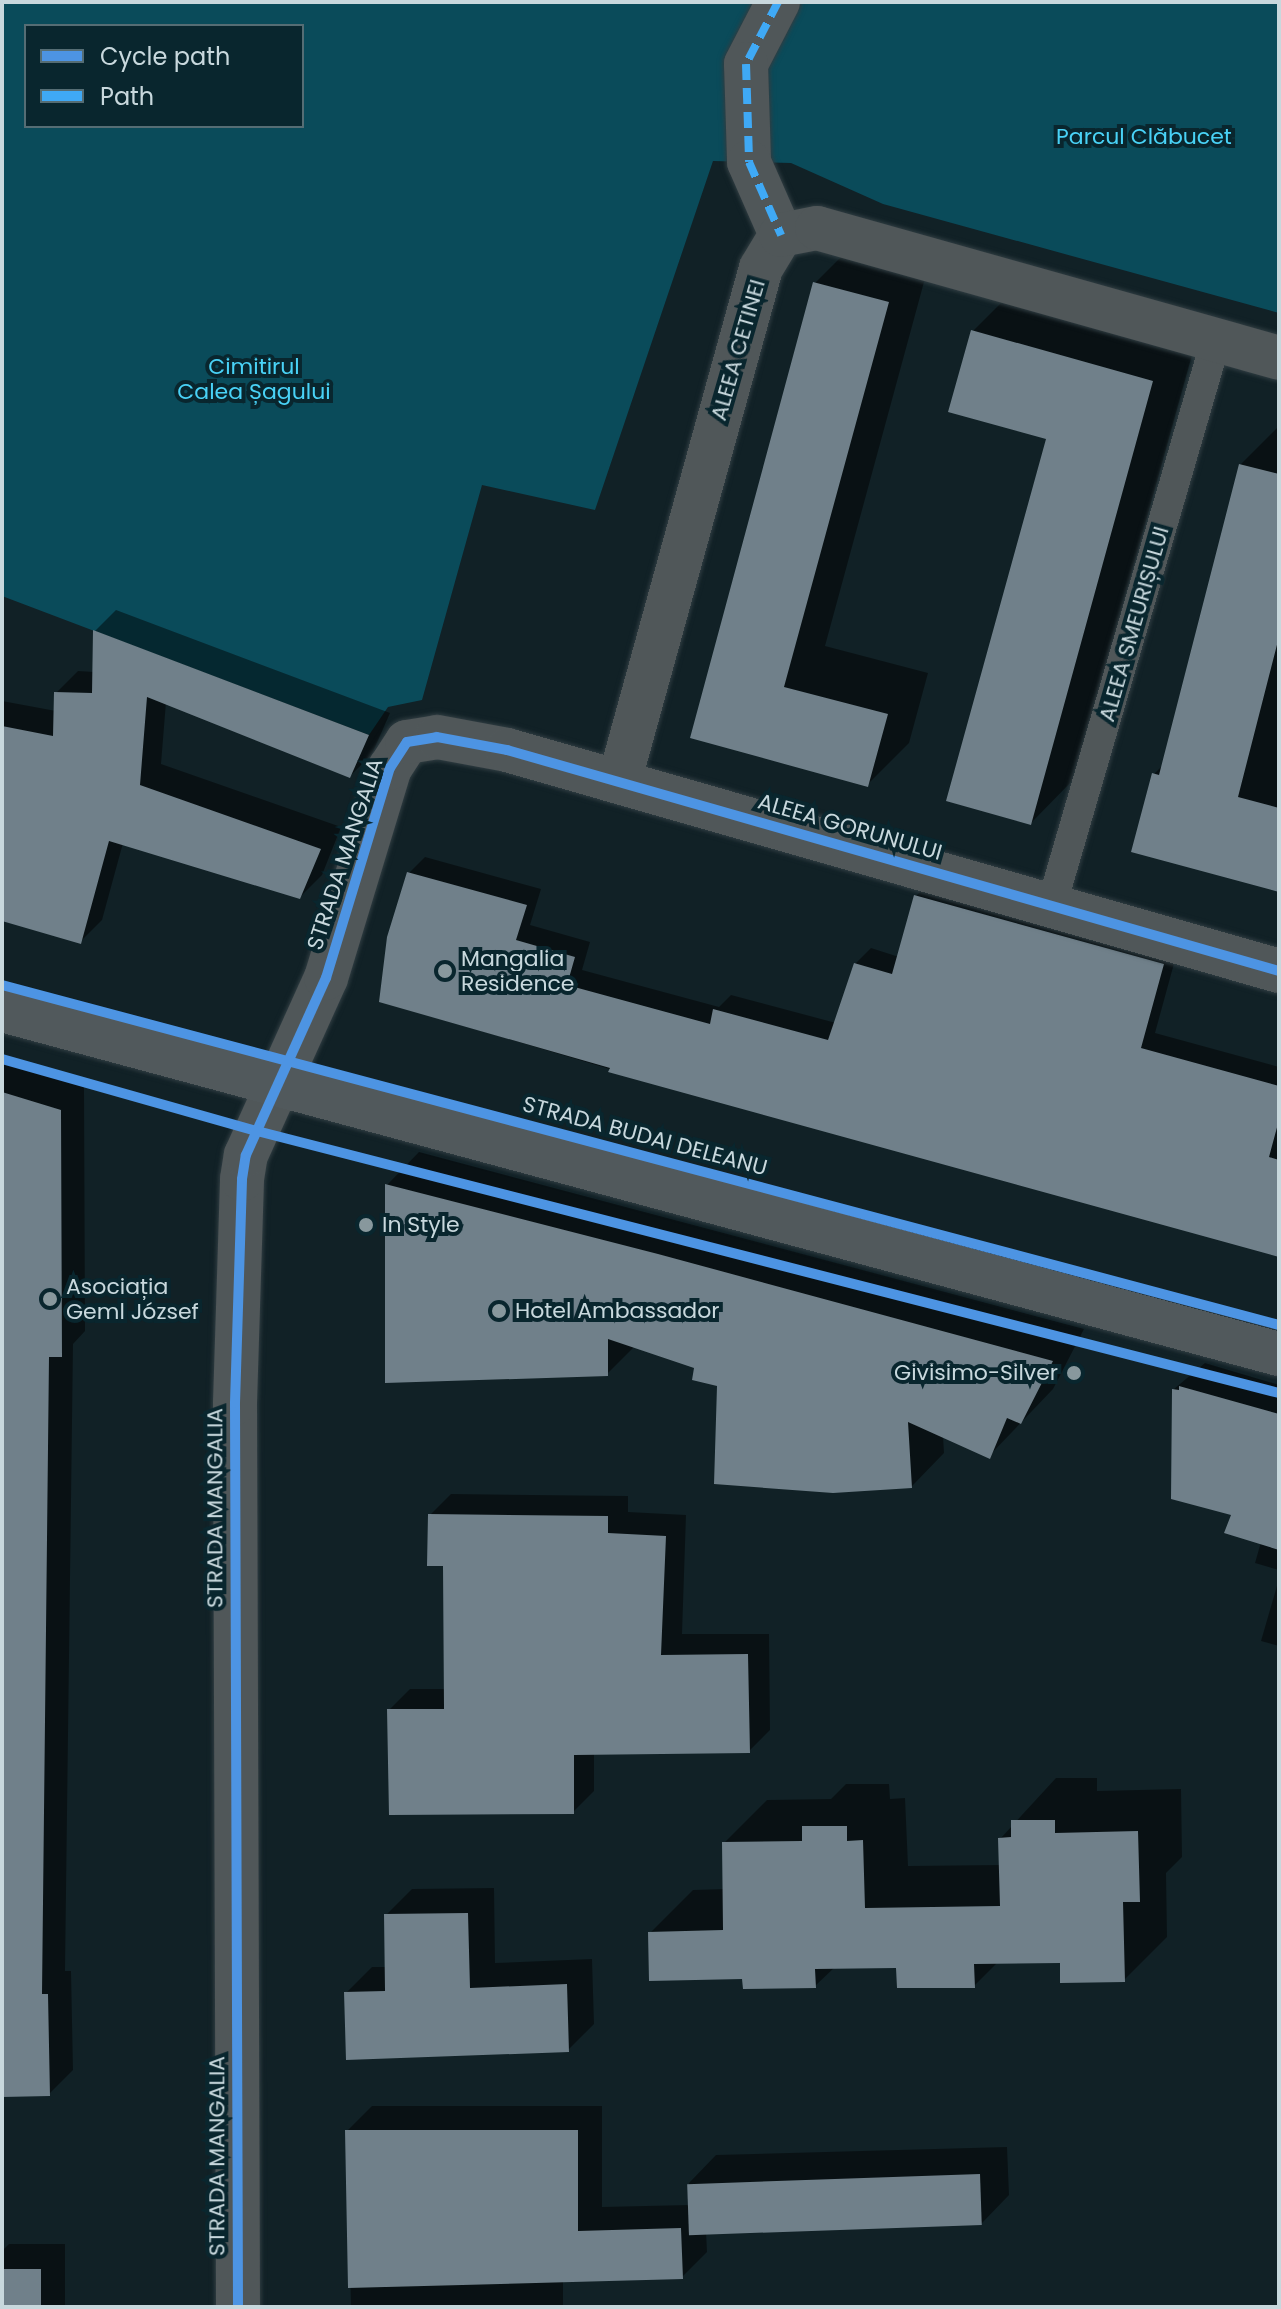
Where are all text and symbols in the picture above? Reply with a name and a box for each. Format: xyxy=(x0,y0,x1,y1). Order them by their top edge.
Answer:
legend xyxy=(24,24,304,128)
text: Cycle path xyxy=(100,40,230,73)
text: Path xyxy=(100,80,154,113)
park label: Parcul Clăbucet xyxy=(1056,124,1232,150)
street label: ALEEA CETINEI xyxy=(705,277,771,423)
park label: Cimitirul Calea Șagului xyxy=(177,353,331,404)
street label: ALEEA SMEURIȘULUI xyxy=(1093,523,1175,725)
street label: STRADA MANGALIA xyxy=(302,755,388,953)
street label: ALEEA GORUNULUI xyxy=(755,788,945,866)
place label: Mangalia Residence xyxy=(461,945,574,996)
marker: Mangalia Residence xyxy=(436,962,454,980)
street label: STRADA BUDAI DELEANU xyxy=(520,1091,770,1181)
place label: In Style xyxy=(382,1212,460,1238)
marker: In Style xyxy=(357,1216,375,1234)
place label: Asociația Geml József xyxy=(66,1273,199,1324)
marker: Asociația Geml József xyxy=(41,1290,59,1308)
place label: Hotel Ambassador xyxy=(515,1298,719,1324)
marker: Hotel Ambassador xyxy=(490,1302,508,1320)
place label: Givisimo-Silver xyxy=(894,1360,1058,1386)
marker: Givisimo-Silver xyxy=(1065,1364,1083,1382)
street label: STRADA MANGALIA xyxy=(202,1408,228,1608)
street label: STRADA MANGALIA xyxy=(204,2056,230,2256)

